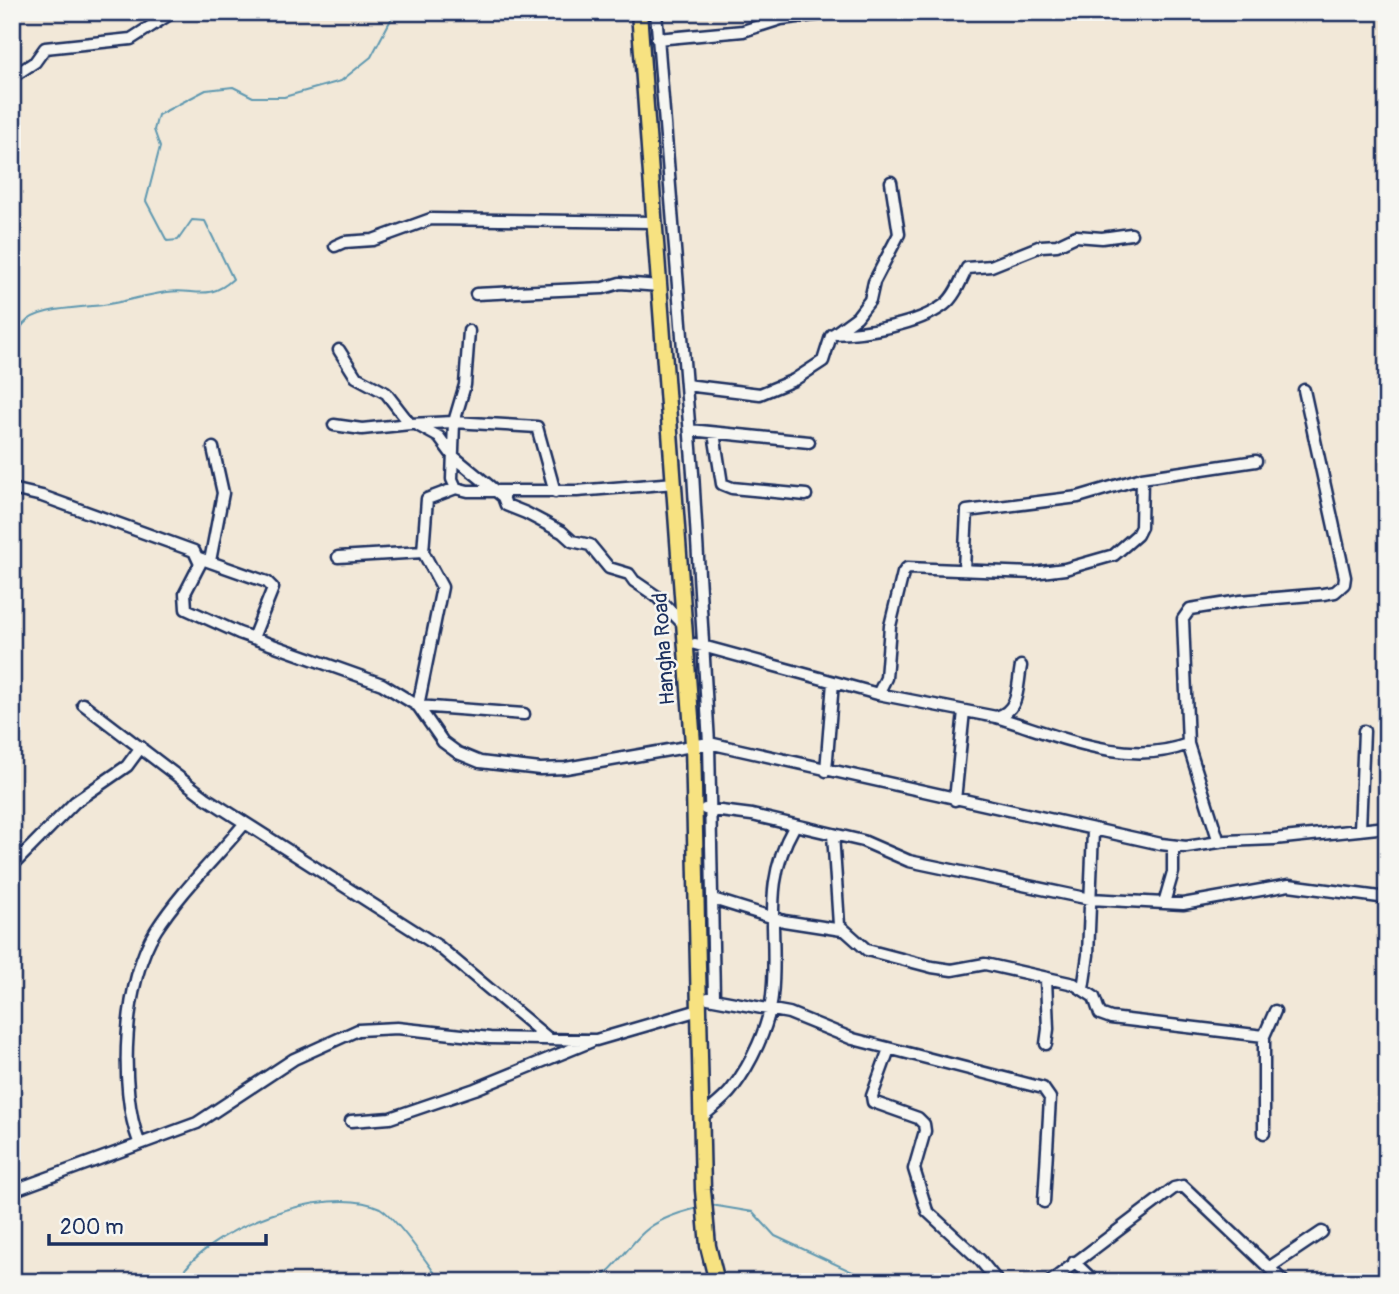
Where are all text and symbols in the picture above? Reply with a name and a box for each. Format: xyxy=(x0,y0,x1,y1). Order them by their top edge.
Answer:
street label: Hangha Road xyxy=(647,592,681,706)
scale bar xyxy=(49,1203,266,1247)
text: 200 m xyxy=(60,1214,124,1241)

